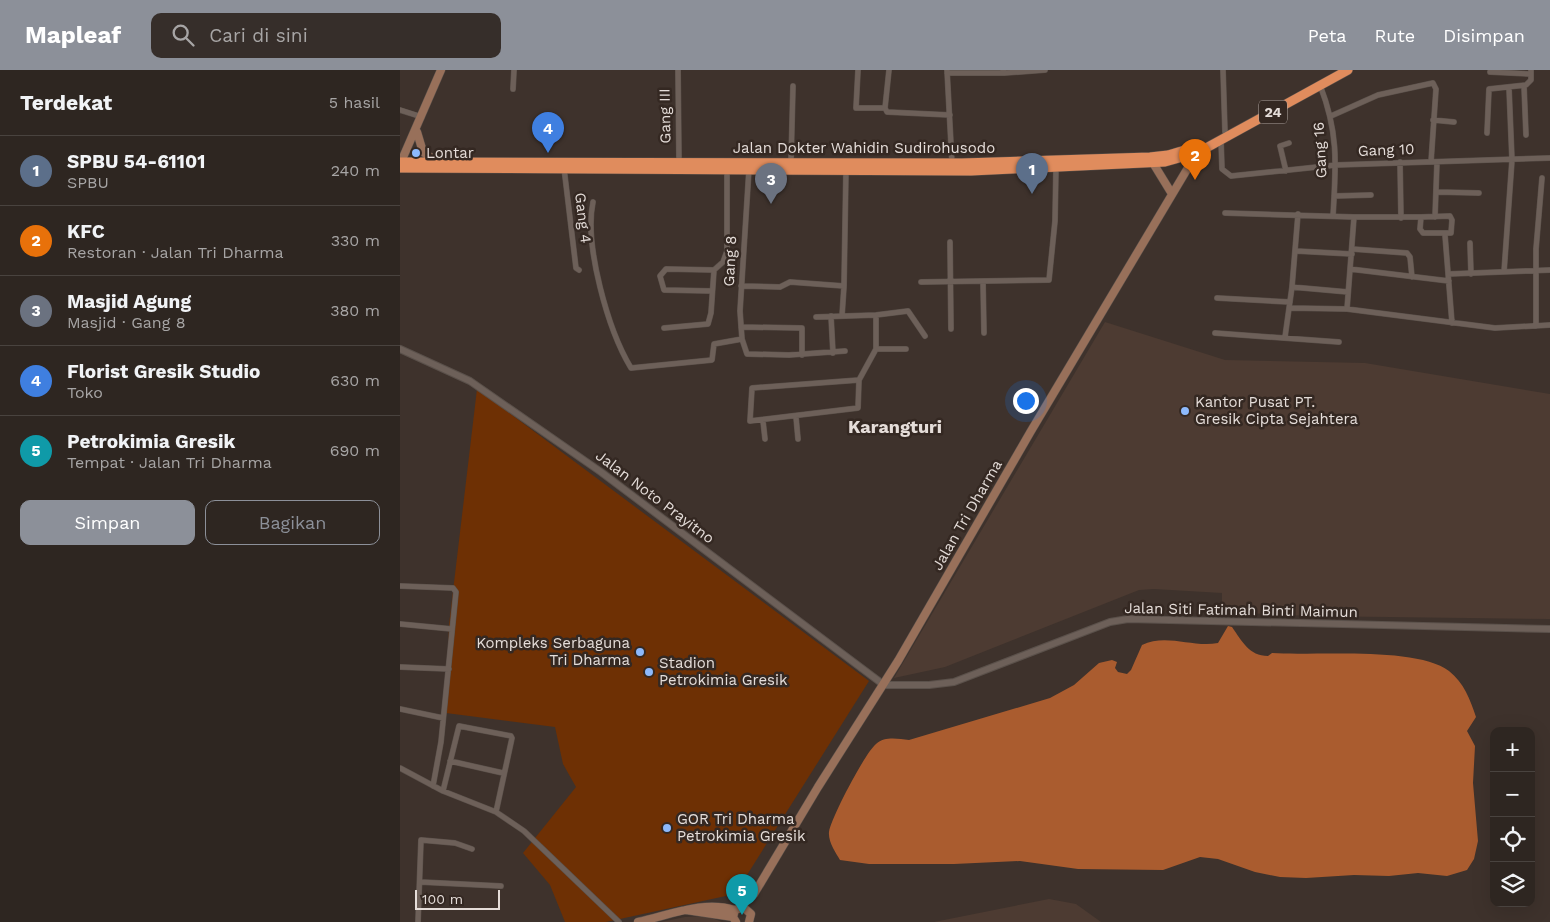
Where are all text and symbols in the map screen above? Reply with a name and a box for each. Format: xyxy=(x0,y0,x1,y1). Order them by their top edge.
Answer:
search box xyxy=(151,13,501,58)
text: Mapleaf xyxy=(25,21,121,49)
icon: search xyxy=(169,21,197,49)
text: Cari di sini xyxy=(209,24,308,47)
text: Peta xyxy=(1308,25,1346,46)
text: Rute xyxy=(1374,25,1415,46)
text: Disimpan xyxy=(1443,25,1525,46)
street label: Gang III xyxy=(656,88,674,144)
text: Terdekat xyxy=(20,90,112,115)
text: 5 hasil xyxy=(329,93,380,112)
road number: 24 xyxy=(1259,101,1287,124)
pin: 4 xyxy=(532,112,564,153)
street label: Gang 16 xyxy=(1310,121,1330,179)
street label: Jalan Dokter Wahidin Sudirohusodo xyxy=(733,139,995,157)
pin: 2 xyxy=(1179,139,1211,180)
street label: Gang 10 xyxy=(1357,140,1415,160)
place label: Lontar xyxy=(426,144,474,162)
marker: Lontar xyxy=(410,147,422,159)
text: SPBU 54-61101 xyxy=(67,150,205,173)
pin: 1 xyxy=(1016,153,1048,194)
text: 1 xyxy=(33,161,39,180)
text: 240 m xyxy=(331,161,380,180)
pin: 3 xyxy=(755,163,787,204)
text: SPBU xyxy=(67,173,109,192)
street label: Gang 4 xyxy=(571,192,595,244)
text: KFC xyxy=(67,220,105,243)
text: 2 xyxy=(31,231,41,250)
text: 330 m xyxy=(331,231,380,250)
street label: Gang 8 xyxy=(720,235,740,287)
text: Restoran · Jalan Tri Dharma xyxy=(67,243,284,262)
text: Masjid Agung xyxy=(67,290,191,313)
text: 3 xyxy=(31,301,41,320)
text: 380 m xyxy=(330,301,380,320)
text: Masjid · Gang 8 xyxy=(67,313,186,332)
text: Florist Gresik Studio xyxy=(67,360,260,383)
text: 4 xyxy=(31,371,41,390)
text: 630 m xyxy=(330,371,380,390)
text: Toko xyxy=(67,383,103,402)
your location xyxy=(1013,388,1039,414)
place label: Kantor Pusat PT. Gresik Cipta Sejahtera xyxy=(1195,393,1358,428)
marker: Kantor Pusat PT. Gresik Cipta Sejahtera xyxy=(1179,405,1191,417)
district label: Karangturi xyxy=(848,416,942,437)
text: Petrokimia Gresik xyxy=(67,430,235,453)
text: 5 xyxy=(31,441,41,460)
text: 690 m xyxy=(330,441,380,460)
street label: Jalan Noto Prayitno xyxy=(592,447,718,547)
text: Tempat · Jalan Tri Dharma xyxy=(67,453,272,472)
street label: Jalan Tri Dharma xyxy=(928,456,1006,573)
button: Simpan xyxy=(20,500,195,545)
button: Bagikan xyxy=(205,500,380,545)
street label: Jalan Siti Fatimah Binti Maimun xyxy=(1124,599,1358,621)
place label: Kompleks Serbaguna Tri Dharma xyxy=(476,634,631,669)
marker: Kompleks Serbaguna Tri Dharma xyxy=(634,646,646,658)
place label: Stadion Petrokimia Gresik xyxy=(659,654,788,689)
marker: Stadion Petrokimia Gresik xyxy=(643,666,655,678)
map controls xyxy=(1490,727,1535,907)
button: + xyxy=(1490,727,1535,772)
button: − xyxy=(1490,772,1535,817)
place label: GOR Tri Dharma Petrokimia Gresik xyxy=(677,810,806,845)
button: locate xyxy=(1490,817,1535,862)
marker: GOR Tri Dharma Petrokimia Gresik xyxy=(661,822,673,834)
button: layers xyxy=(1490,862,1535,907)
pin: 5 xyxy=(726,874,758,915)
scale bar xyxy=(415,887,500,910)
text: 100 m xyxy=(422,891,463,907)

